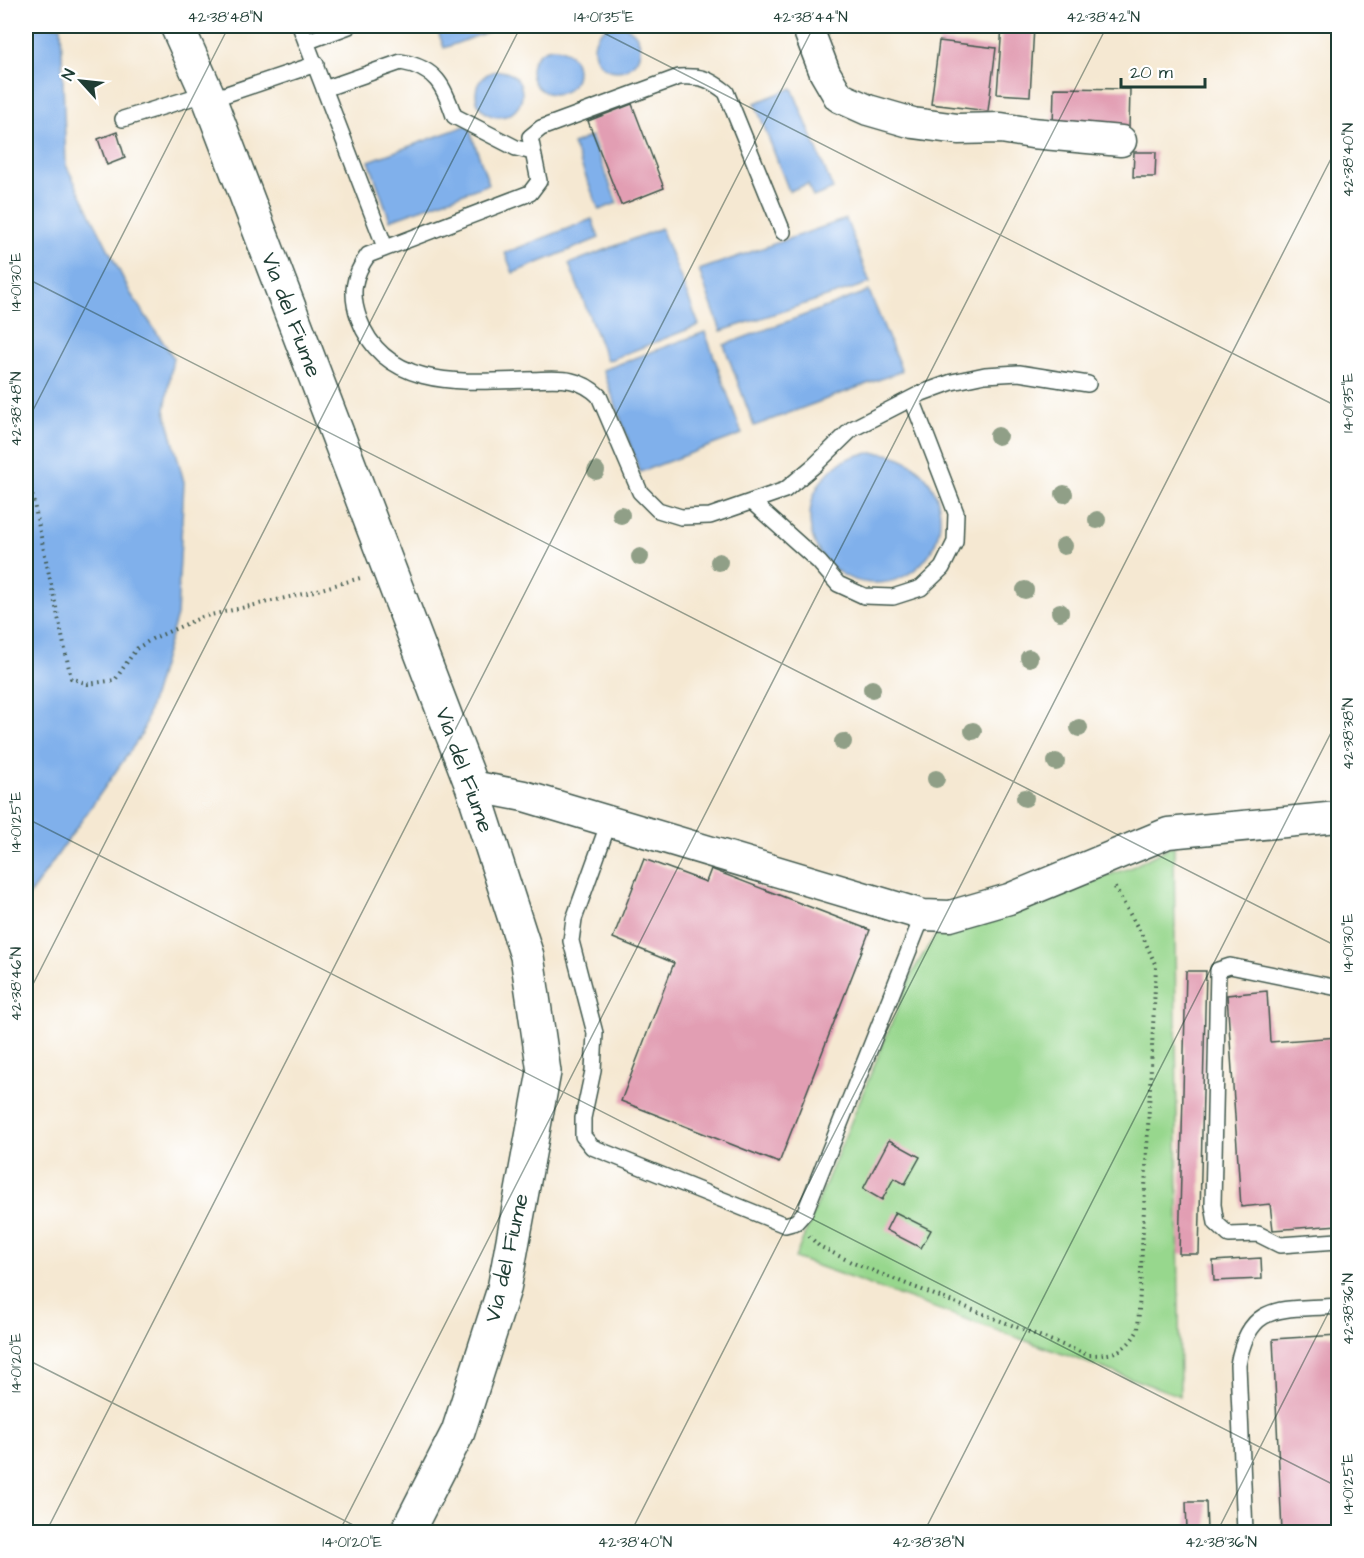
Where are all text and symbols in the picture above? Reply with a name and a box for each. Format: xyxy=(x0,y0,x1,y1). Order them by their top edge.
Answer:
text: 42°38'48"N xyxy=(188,7,262,28)
text: 14°01'35"E xyxy=(574,7,634,28)
text: 42°38'44"N xyxy=(772,7,848,28)
text: 42°38'42"N xyxy=(1066,7,1140,28)
north arrow xyxy=(51,51,111,111)
scale bar xyxy=(1121,51,1205,89)
text: 20 m xyxy=(1130,60,1173,85)
text: N xyxy=(56,65,81,84)
text: 42°38'40"N xyxy=(1338,123,1359,197)
street label: Via del Fiume xyxy=(253,248,329,382)
text: 14°01'30"E xyxy=(6,253,27,311)
text: 42°38'48"N xyxy=(6,372,27,446)
text: 14°01'35"E xyxy=(1338,373,1359,433)
text: 42°38'38"N xyxy=(1338,698,1359,770)
street label: Via del Fiume xyxy=(427,703,501,837)
text: 14°01'25"E xyxy=(6,791,27,852)
text: 14°01'30"E xyxy=(1338,914,1359,972)
text: 42°38'46"N xyxy=(6,947,27,1021)
street label: Via del Fiume xyxy=(477,1190,537,1325)
text: 42°38'36"N xyxy=(1338,1273,1359,1345)
text: 14°01'20"E xyxy=(6,1333,27,1393)
text: 14°01'25"E xyxy=(1338,1453,1359,1514)
text: 14°01'20"E xyxy=(322,1532,382,1553)
text: 42°38'40"N xyxy=(598,1532,672,1553)
text: 42°38'38"N xyxy=(892,1532,964,1553)
text: 42°38'36"N xyxy=(1185,1532,1257,1553)

